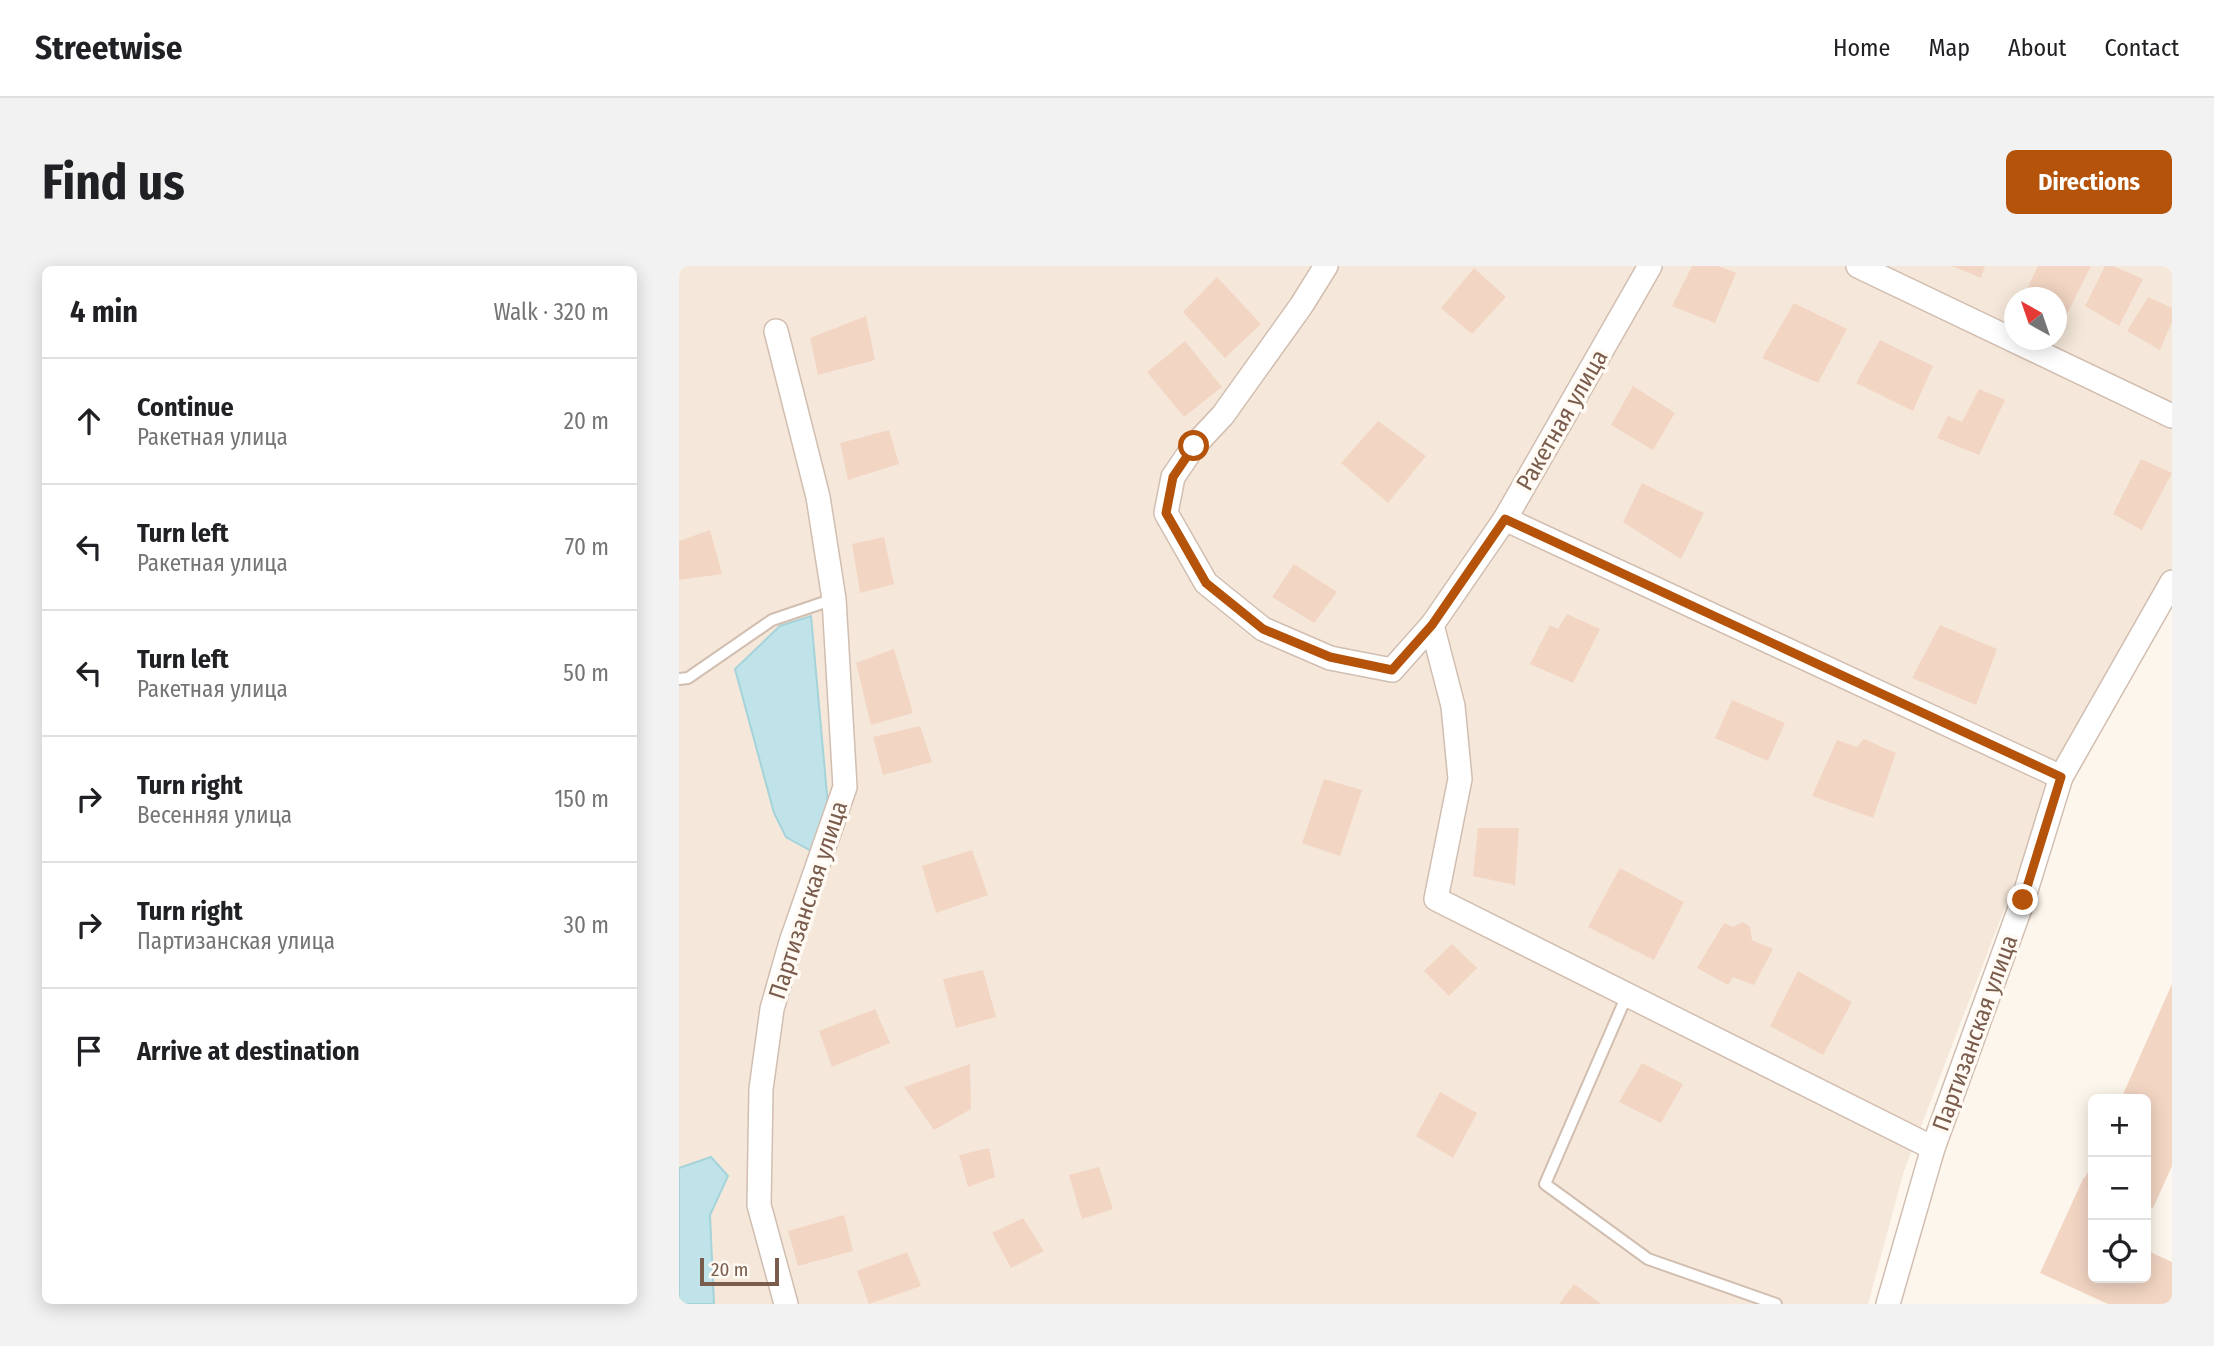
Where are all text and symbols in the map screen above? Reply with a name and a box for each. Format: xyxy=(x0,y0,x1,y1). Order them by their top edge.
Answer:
text: Streetwise xyxy=(35,28,182,68)
text: Home xyxy=(1833,34,1890,62)
text: Map xyxy=(1928,34,1970,62)
text: About xyxy=(2008,34,2066,62)
text: Contact xyxy=(2104,34,2179,62)
button: Directions xyxy=(2006,150,2172,214)
text: Find us xyxy=(42,153,185,212)
north arrow xyxy=(2004,287,2067,350)
text: 4 min xyxy=(70,294,138,330)
text: Walk · 320 m xyxy=(494,298,609,326)
street label: Ракетная улица xyxy=(1511,345,1613,495)
text: Continue xyxy=(137,392,234,423)
icon: ahead xyxy=(70,402,108,440)
text: 20 m xyxy=(564,407,609,435)
text: Ракетная улица xyxy=(137,423,288,451)
route start xyxy=(1178,430,1209,461)
text: Turn left xyxy=(137,518,229,549)
icon: left xyxy=(70,528,108,566)
text: 70 m xyxy=(565,533,609,561)
text: Ракетная улица xyxy=(137,549,288,577)
text: Turn left xyxy=(137,644,229,675)
icon: left xyxy=(70,654,108,692)
text: 50 m xyxy=(563,659,609,687)
text: Ракетная улица xyxy=(137,675,288,703)
text: Turn right xyxy=(137,770,243,801)
icon: right xyxy=(70,780,108,818)
text: 150 m xyxy=(554,785,609,813)
street label: Партизанская улица xyxy=(763,797,853,1003)
text: Весенняя улица xyxy=(137,801,292,829)
route end xyxy=(2007,884,2038,915)
text: Turn right xyxy=(137,896,243,927)
icon: right xyxy=(70,906,108,944)
text: 30 m xyxy=(564,911,609,939)
text: Партизанская улица xyxy=(137,927,335,955)
street label: Партизанская улица xyxy=(1927,931,2023,1135)
icon: arrive xyxy=(70,1032,108,1070)
text: Arrive at destination xyxy=(137,1036,360,1067)
map controls xyxy=(2088,1094,2151,1283)
button: + xyxy=(2088,1094,2151,1157)
button: − xyxy=(2088,1157,2151,1220)
button: locate xyxy=(2088,1220,2151,1283)
scale bar xyxy=(700,1255,779,1287)
text: 20 m xyxy=(711,1258,748,1281)

